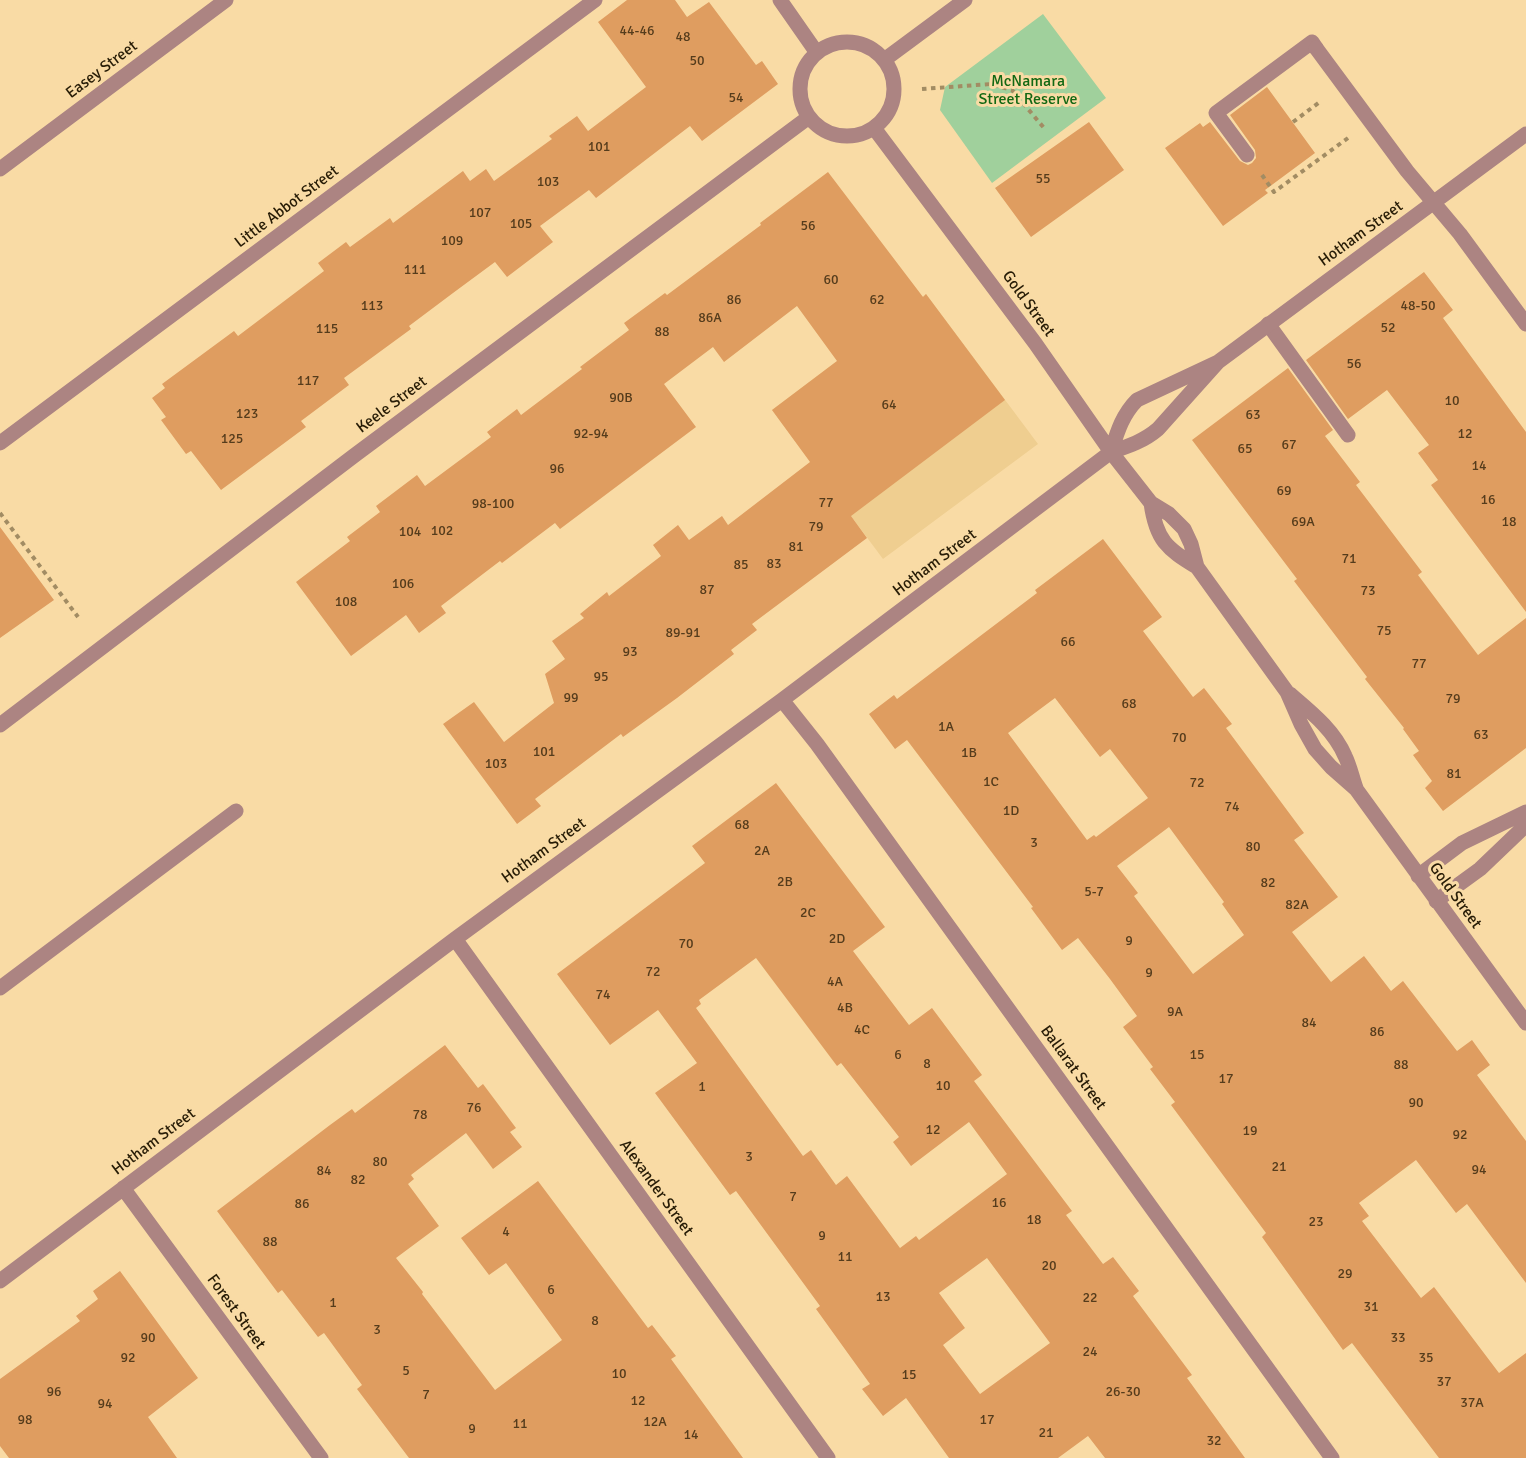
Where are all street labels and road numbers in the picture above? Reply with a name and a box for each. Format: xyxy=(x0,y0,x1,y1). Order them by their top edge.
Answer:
street label: Easey Street xyxy=(62,37,142,103)
street label: Little Abbot Street xyxy=(231,162,343,252)
street label: Hotham Street xyxy=(1315,197,1407,271)
street label: Gold Street xyxy=(998,267,1058,341)
street label: Keele Street xyxy=(353,372,431,438)
street label: Hotham Street xyxy=(890,525,980,601)
street label: Hotham Street xyxy=(498,814,590,888)
street label: Gold Street xyxy=(1425,859,1485,933)
street label: Ballarat Street xyxy=(1036,1022,1110,1114)
street label: Hotham Street xyxy=(109,1104,199,1180)
street label: Alexander Street xyxy=(615,1136,697,1240)
street label: Forest Street xyxy=(202,1271,270,1353)

